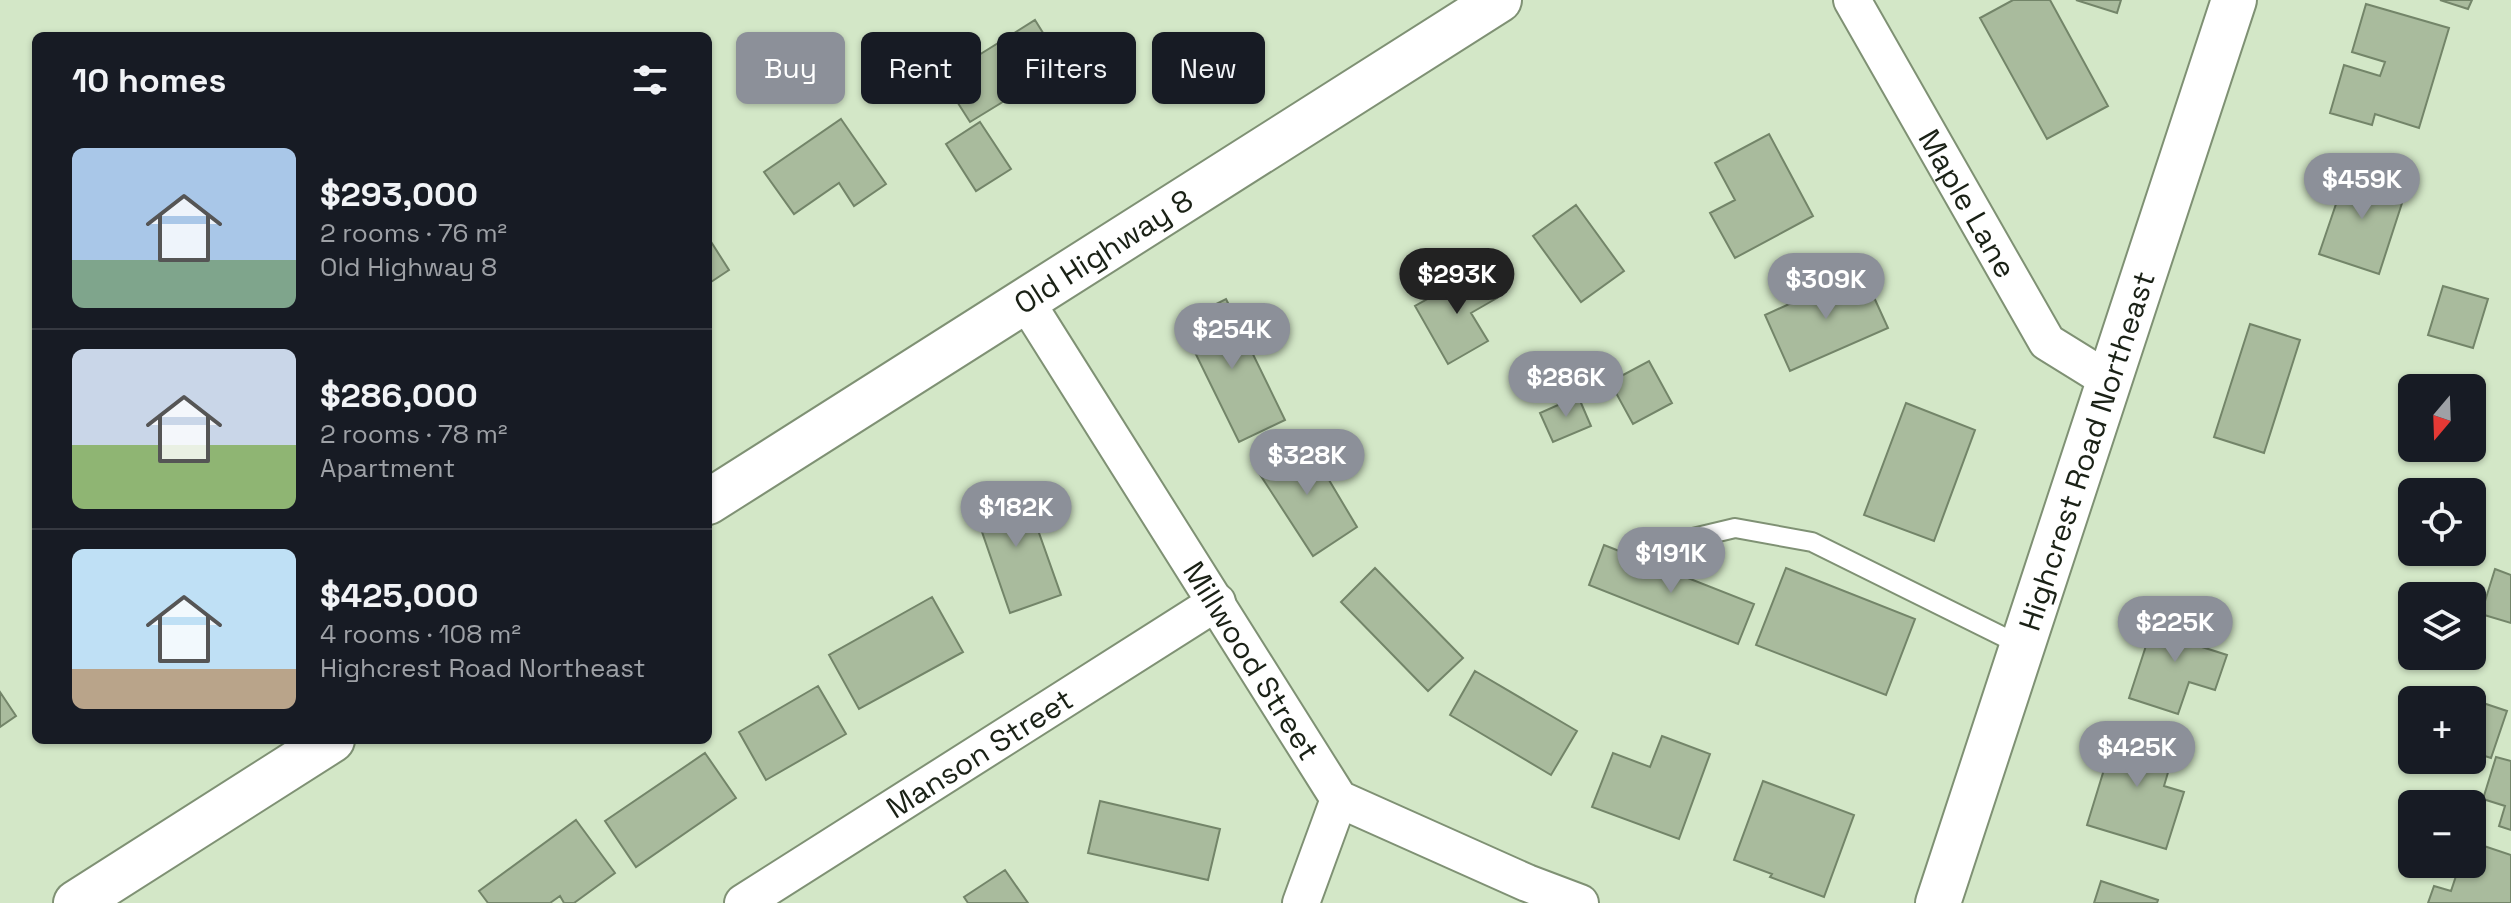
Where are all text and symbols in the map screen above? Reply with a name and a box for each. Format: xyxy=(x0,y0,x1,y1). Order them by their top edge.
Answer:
chip: Buy xyxy=(736,32,845,104)
chip: Rent xyxy=(861,32,981,104)
chip: Filters xyxy=(997,32,1136,104)
chip: New xyxy=(1152,32,1265,104)
icon: filters xyxy=(628,58,672,102)
text: 10 homes xyxy=(72,59,226,102)
street label: Maple Lane xyxy=(1910,122,2026,285)
pin: $459K xyxy=(2306,153,2418,221)
text: $459K xyxy=(2322,162,2402,196)
text: $293,000 xyxy=(320,173,478,216)
icon: home xyxy=(136,180,232,276)
street label: Old Highway 8 xyxy=(1006,180,1200,322)
text: 2 rooms · 76 m² xyxy=(320,216,507,250)
pin: $293K xyxy=(1401,248,1513,316)
text: Old Highway 8 xyxy=(320,250,497,284)
pin: $309K xyxy=(1770,253,1882,321)
text: $293K xyxy=(1417,257,1497,291)
text: $309K xyxy=(1786,262,1866,296)
street label: Highcrest Road Northeast xyxy=(2009,266,2163,635)
pin: $254K xyxy=(1176,303,1288,371)
text: $254K xyxy=(1192,312,1272,346)
pin: $286K xyxy=(1510,351,1622,419)
text: $286K xyxy=(1526,360,1606,394)
text: $286,000 xyxy=(320,374,478,417)
north arrow xyxy=(2398,374,2486,462)
map controls xyxy=(2398,374,2486,878)
icon: home xyxy=(136,381,232,477)
text: 2 rooms · 78 m² xyxy=(320,417,507,451)
pin: $328K xyxy=(1251,429,1363,497)
text: $328K xyxy=(1268,438,1346,472)
text: Apartment xyxy=(320,451,455,485)
button: locate xyxy=(2398,478,2486,566)
pin: $182K xyxy=(960,481,1072,549)
text: $182K xyxy=(979,490,1053,524)
pin: $191K xyxy=(1615,527,1727,595)
text: $191K xyxy=(1635,536,1707,570)
street label: Millwood Street xyxy=(1175,554,1329,767)
text: $425,000 xyxy=(320,574,479,617)
icon: home xyxy=(136,581,232,677)
button: layers xyxy=(2398,582,2486,670)
pin: $225K xyxy=(2119,596,2231,664)
text: $225K xyxy=(2136,605,2214,639)
text: 4 rooms · 108 m² xyxy=(320,617,521,651)
text: Highcrest Road Northeast xyxy=(320,651,646,685)
street label: Manson Street xyxy=(879,679,1080,827)
button: + xyxy=(2398,686,2486,774)
pin: $425K xyxy=(2081,721,2193,789)
text: $425K xyxy=(2097,730,2177,764)
button: − xyxy=(2398,790,2486,878)

